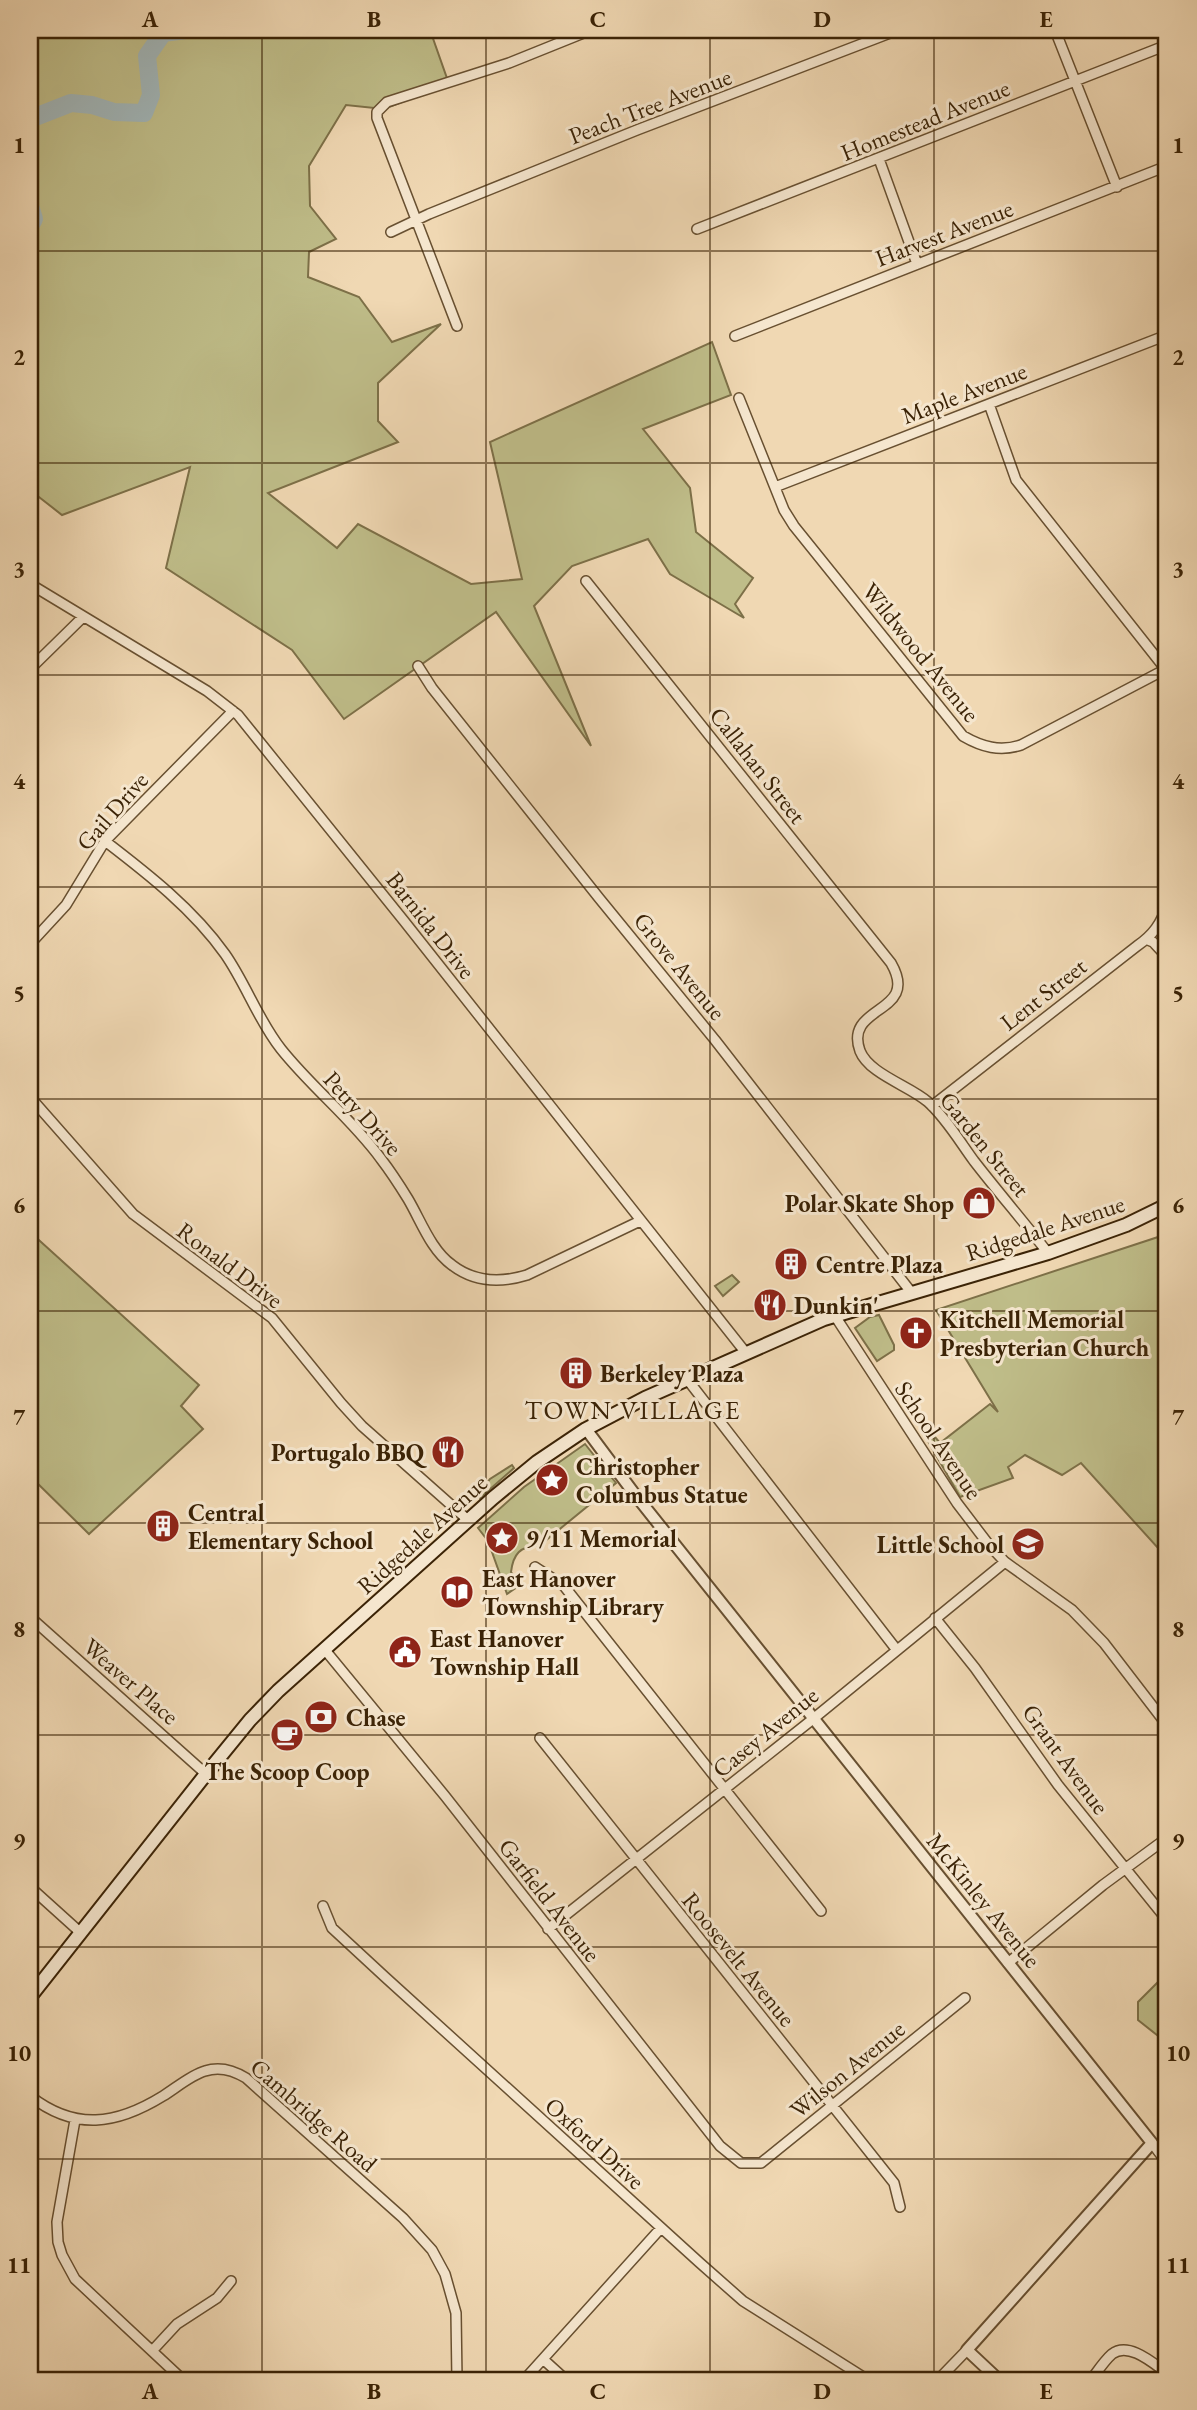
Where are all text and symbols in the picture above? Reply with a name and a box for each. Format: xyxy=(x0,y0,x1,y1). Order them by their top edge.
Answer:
text: A xyxy=(141,4,159,34)
text: B xyxy=(367,4,381,34)
text: C xyxy=(590,4,606,34)
text: D xyxy=(813,4,831,34)
text: E xyxy=(1039,4,1053,34)
street label: Peach Tree Avenue xyxy=(564,61,736,151)
street label: Homestead Avenue xyxy=(836,72,1014,168)
text: 1 xyxy=(13,130,25,160)
text: 1 xyxy=(1172,130,1184,160)
street label: Harvest Avenue xyxy=(871,192,1017,274)
text: 2 xyxy=(13,342,25,372)
text: 2 xyxy=(1172,342,1184,372)
street label: Maple Avenue xyxy=(897,355,1031,431)
text: 3 xyxy=(13,554,25,584)
text: 3 xyxy=(1172,554,1184,584)
street label: Wildwood Avenue xyxy=(855,576,987,728)
street label: Callahan Street xyxy=(703,700,814,830)
street label: Gail Drive xyxy=(69,765,155,857)
text: 4 xyxy=(13,766,26,796)
text: 4 xyxy=(1172,766,1185,796)
street label: Barnida Drive xyxy=(379,865,483,985)
street label: Grove Avenue xyxy=(627,906,733,1026)
street label: Lent Street xyxy=(994,950,1093,1037)
text: 5 xyxy=(13,978,25,1008)
text: 5 xyxy=(1172,978,1184,1008)
street label: Petry Drive xyxy=(317,1064,409,1162)
street label: Garden Street xyxy=(933,1085,1037,1203)
shop icon: Polar Skate Shop xyxy=(960,1184,998,1222)
place label: Polar Skate Shop xyxy=(785,1188,954,1219)
street label: Ridgedale Avenue xyxy=(962,1188,1128,1268)
text: 6 xyxy=(13,1190,25,1220)
text: 6 xyxy=(1172,1190,1184,1220)
street label: Ronald Drive xyxy=(171,1215,289,1315)
building icon: Centre Plaza xyxy=(772,1245,810,1283)
place label: Centre Plaza xyxy=(816,1249,943,1280)
restaurant icon: Dunkin' xyxy=(751,1286,789,1324)
place label: Dunkin' xyxy=(794,1290,879,1321)
place label: Kitchell Memorial Presbyterian Church xyxy=(940,1304,1150,1364)
church icon: Kitchell Memorial Presbyterian Church xyxy=(897,1314,935,1352)
building icon: Berkeley Plaza xyxy=(557,1354,595,1392)
place label: Berkeley Plaza xyxy=(600,1358,744,1390)
street label: School Avenue xyxy=(888,1375,990,1505)
district label: TOWN VILLAGE xyxy=(525,1393,741,1427)
text: 7 xyxy=(13,1402,26,1432)
text: 7 xyxy=(1172,1402,1185,1432)
restaurant icon: Portugalo BBQ xyxy=(429,1433,467,1471)
place label: Portugalo BBQ xyxy=(271,1437,428,1469)
place label: Christopher Columbus Statue xyxy=(576,1451,748,1510)
place icon: Christopher Columbus Statue xyxy=(533,1461,571,1499)
street label: Ridgedale Avenue xyxy=(350,1467,494,1601)
place label: Central Elementary School xyxy=(188,1497,374,1557)
building icon: Central Elementary School xyxy=(144,1507,182,1545)
place icon: 9/11 Memorial xyxy=(483,1519,521,1557)
place label: 9/11 Memorial xyxy=(526,1523,677,1554)
school or university icon: Little School xyxy=(1009,1525,1047,1563)
place label: Little School xyxy=(877,1529,1004,1560)
place label: East Hanover Township Library xyxy=(482,1563,664,1623)
library icon: East Hanover Township Library xyxy=(438,1573,476,1611)
text: 8 xyxy=(13,1614,25,1644)
text: 8 xyxy=(1172,1614,1184,1644)
place label: East Hanover Township Hall xyxy=(430,1623,579,1682)
street label: Weaver Place xyxy=(77,1631,185,1731)
public building icon: East Hanover Township Hall xyxy=(386,1633,424,1671)
street label: Casey Avenue xyxy=(706,1680,824,1784)
bank icon: Chase xyxy=(302,1698,340,1736)
street label: Grant Avenue xyxy=(1016,1698,1116,1820)
place label: Chase xyxy=(346,1702,406,1733)
cafe icon: The Scoop Coop xyxy=(268,1716,306,1754)
place label: The Scoop Coop xyxy=(204,1756,370,1787)
text: 9 xyxy=(13,1826,25,1856)
street label: McKinley Avenue xyxy=(920,1826,1048,1974)
text: 9 xyxy=(1172,1826,1184,1856)
street label: Garfield Avenue xyxy=(492,1832,608,1968)
street label: Roosevelt Avenue xyxy=(675,1885,803,2033)
street label: Wilson Avenue xyxy=(783,2013,911,2125)
text: 10 xyxy=(7,2038,31,2068)
text: 10 xyxy=(1166,2038,1190,2068)
street label: Cambridge Road xyxy=(244,2051,385,2179)
street label: Oxford Drive xyxy=(539,2090,651,2196)
text: 11 xyxy=(7,2250,31,2280)
text: 11 xyxy=(1166,2250,1190,2280)
text: A xyxy=(141,2376,159,2406)
text: B xyxy=(367,2376,381,2406)
text: C xyxy=(590,2376,606,2406)
text: D xyxy=(813,2376,831,2406)
text: E xyxy=(1039,2376,1053,2406)

